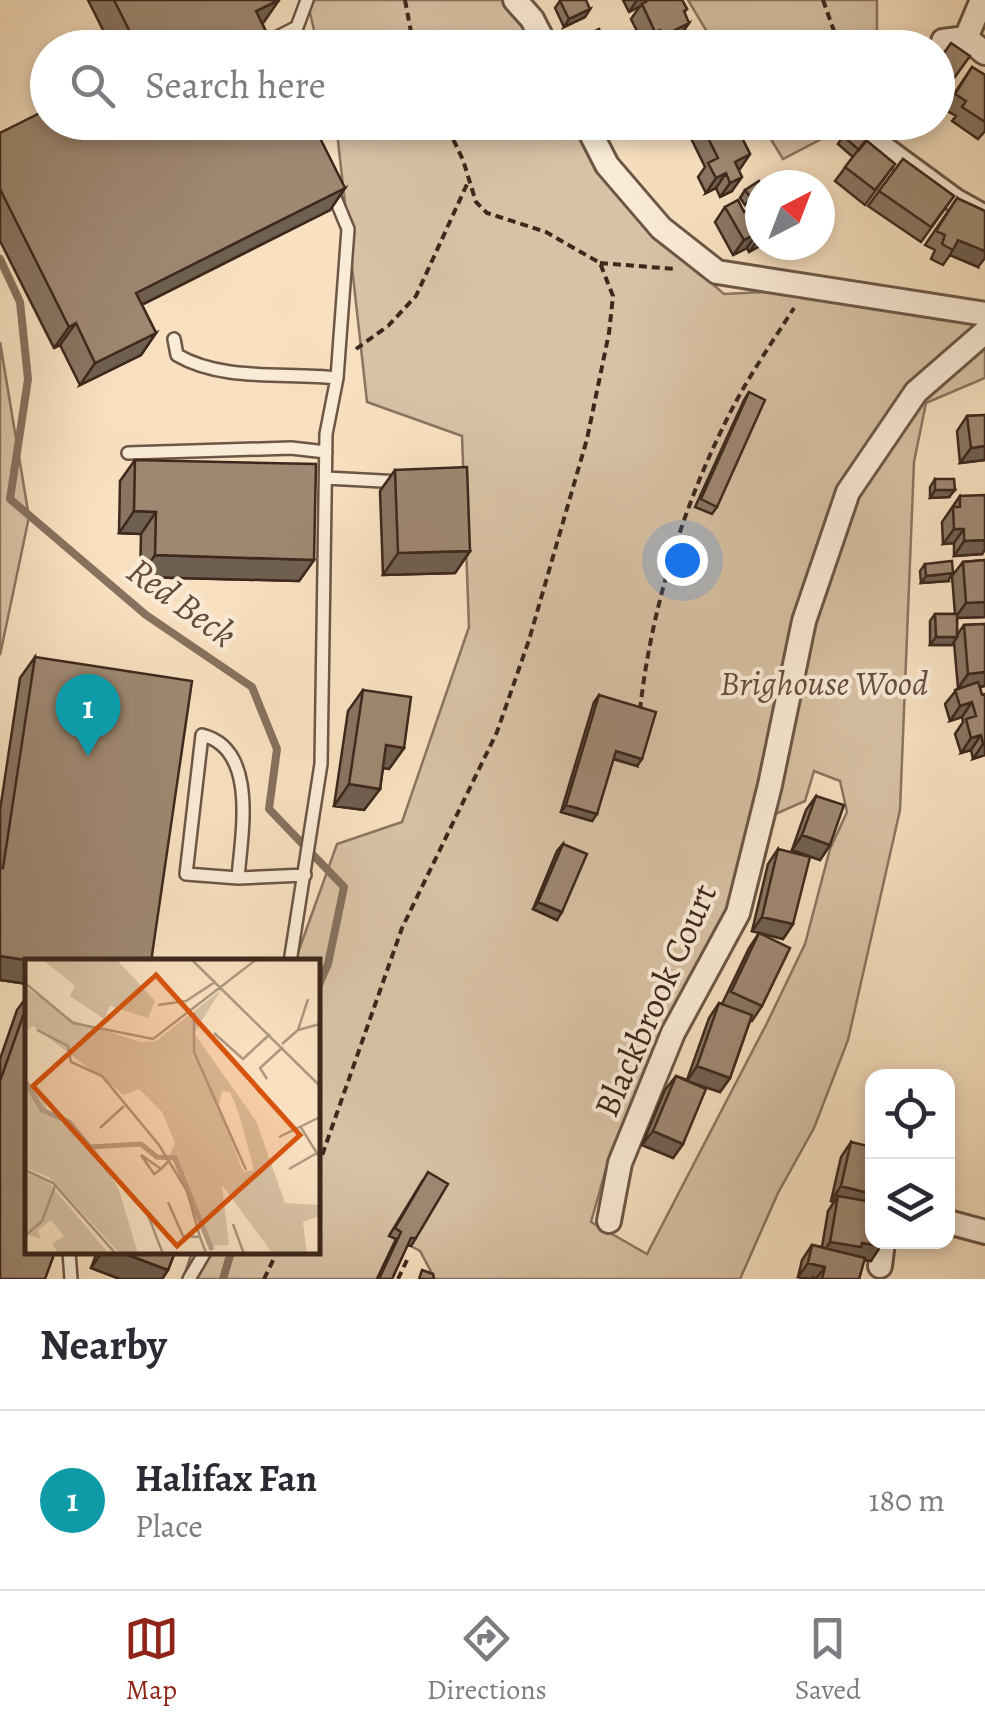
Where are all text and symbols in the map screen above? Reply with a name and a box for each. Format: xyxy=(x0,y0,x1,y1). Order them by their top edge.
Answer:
search box xyxy=(30,30,955,140)
icon: search xyxy=(65,58,120,113)
text: Search here xyxy=(145,59,326,111)
north arrow xyxy=(745,170,835,260)
your location xyxy=(657,535,708,586)
water label: Red Beck xyxy=(117,545,247,659)
park label: Brighouse Wood xyxy=(720,659,928,707)
pin: 1 xyxy=(56,674,120,756)
street label: Blackbrook Court xyxy=(582,876,728,1124)
inset map xyxy=(25,959,320,1254)
map controls xyxy=(865,1069,955,1249)
button: locate xyxy=(865,1069,955,1159)
button: layers xyxy=(865,1159,955,1249)
text: Nearby xyxy=(40,1316,167,1373)
text: Halifax Fan xyxy=(135,1452,317,1504)
text: 1 xyxy=(67,1478,78,1522)
text: 180 m xyxy=(869,1478,945,1522)
text: Place xyxy=(135,1504,203,1548)
tab: Map xyxy=(124,1611,179,1709)
tab: Directions xyxy=(427,1611,547,1709)
tab: Saved xyxy=(795,1611,861,1709)

